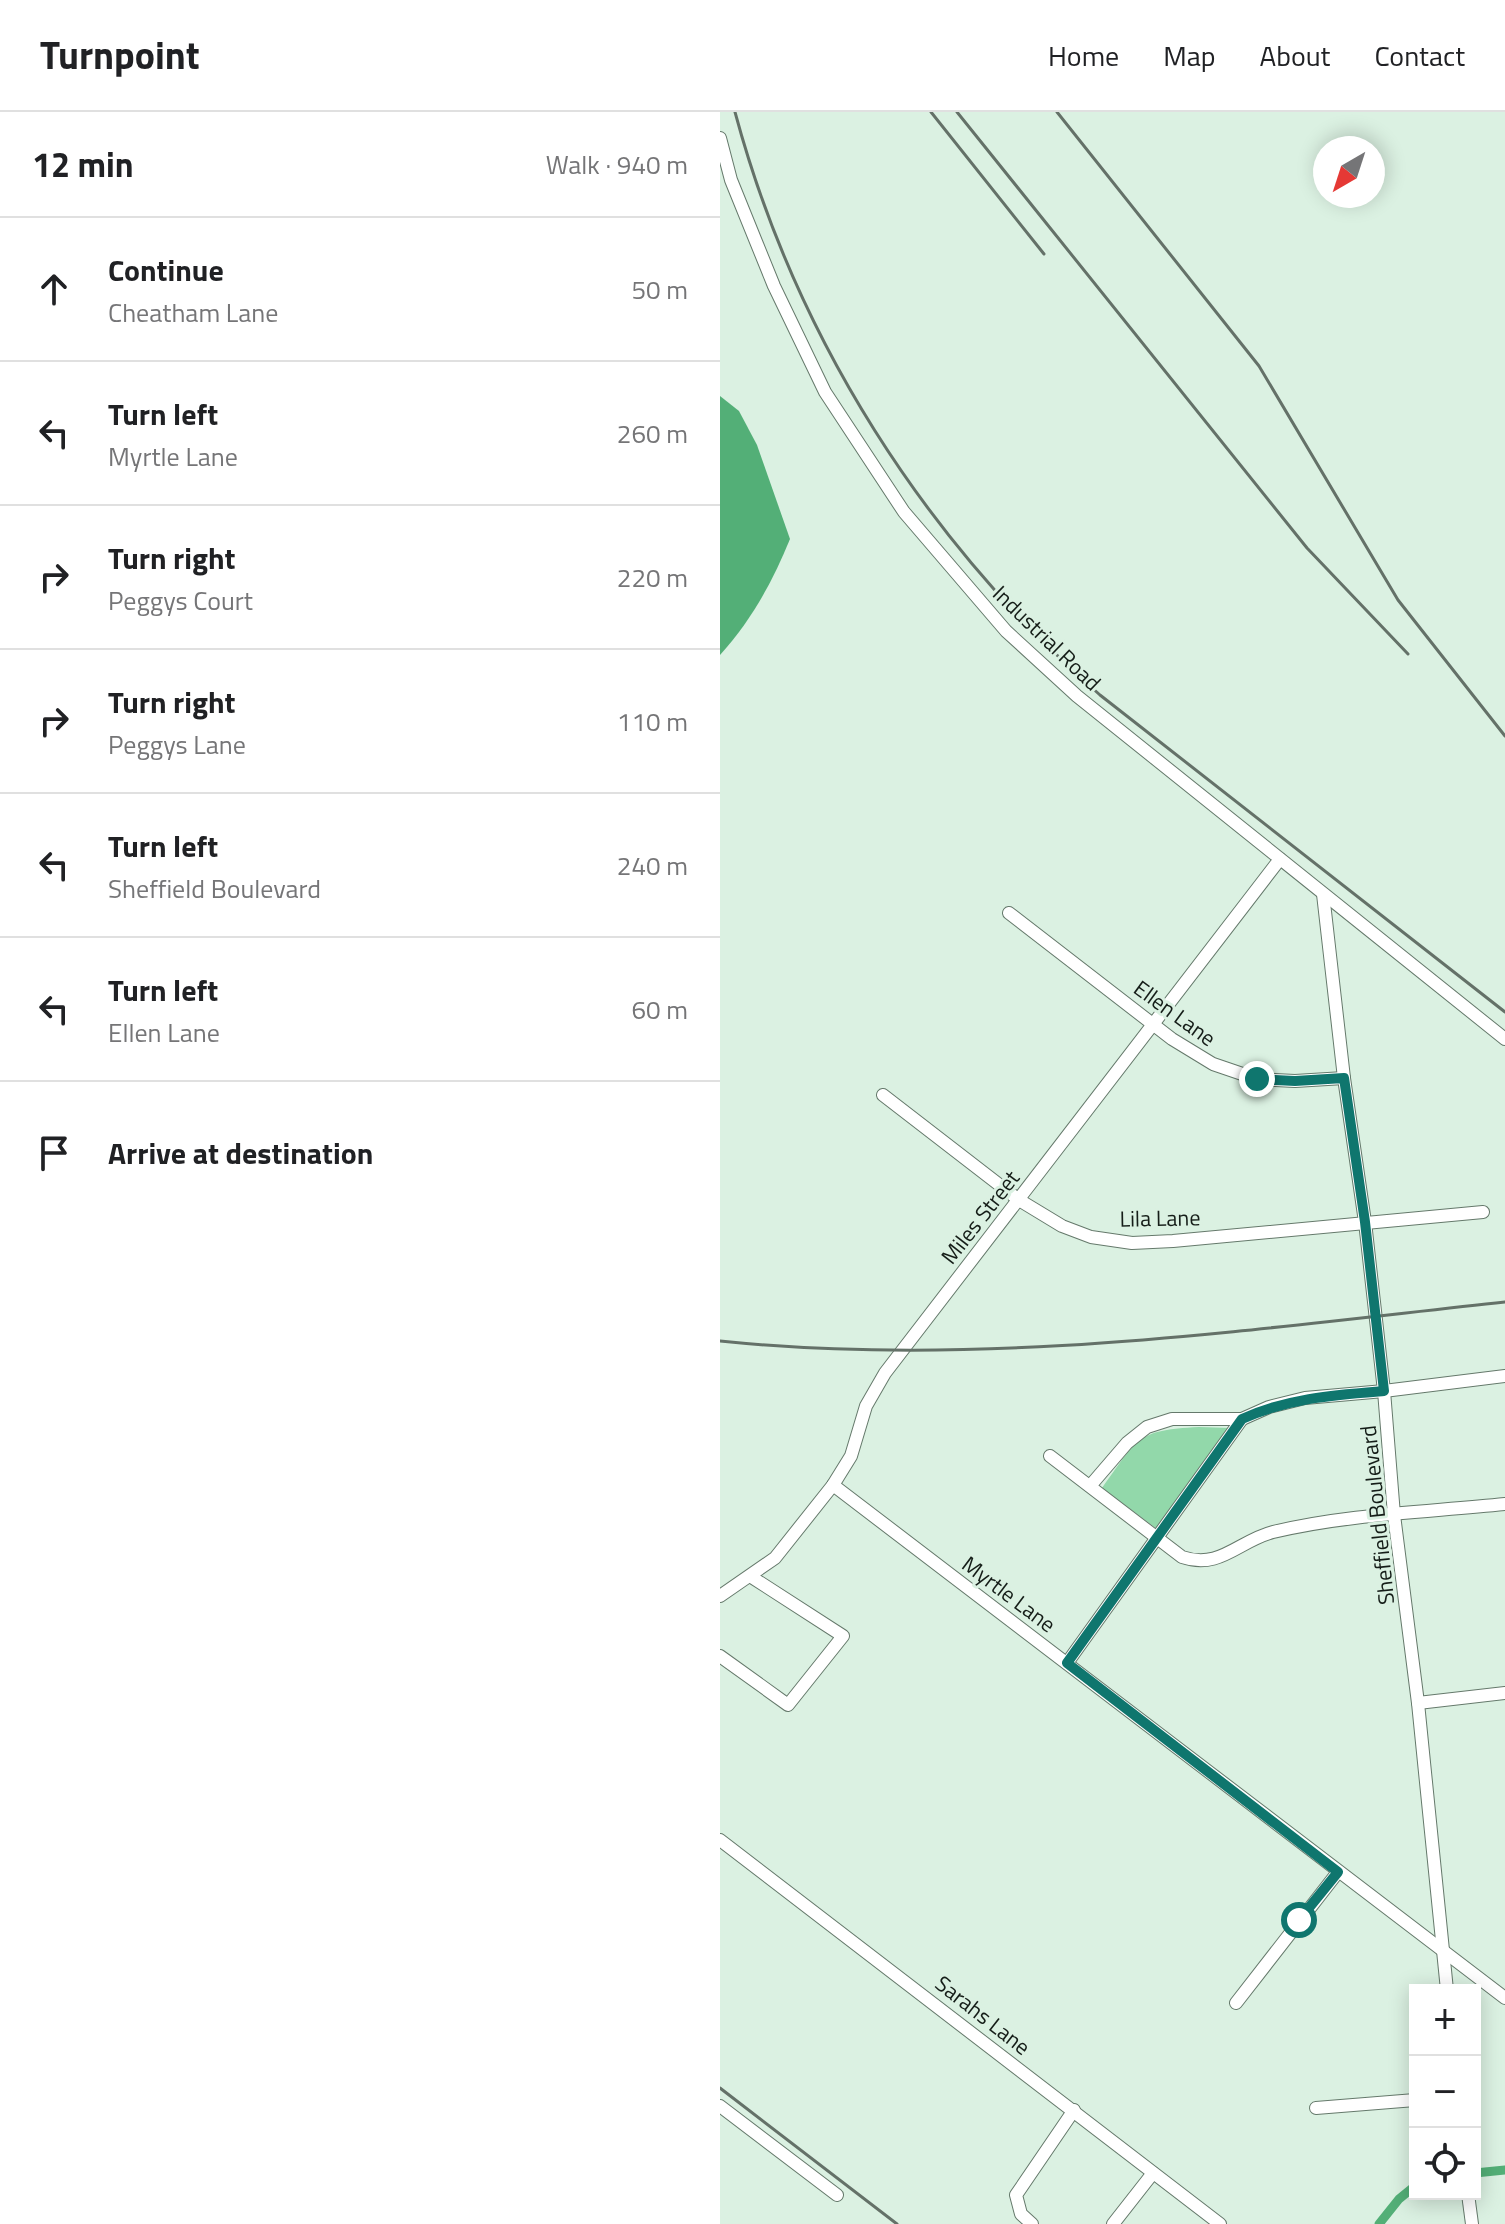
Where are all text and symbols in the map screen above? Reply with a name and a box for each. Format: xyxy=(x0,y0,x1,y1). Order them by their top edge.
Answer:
text: Turnpoint xyxy=(40,26,200,84)
text: Home xyxy=(1048,34,1119,77)
text: Map xyxy=(1163,34,1216,77)
text: About xyxy=(1260,34,1330,77)
text: Contact xyxy=(1374,34,1465,77)
north arrow xyxy=(1313,136,1385,208)
text: 12 min xyxy=(32,138,134,190)
text: Walk · 940 m xyxy=(546,145,688,184)
text: Continue xyxy=(108,247,224,293)
icon: ahead xyxy=(32,267,76,311)
text: 50 m xyxy=(631,270,688,309)
text: Cheatham Lane xyxy=(108,293,278,332)
text: Turn left xyxy=(108,391,218,437)
icon: left xyxy=(32,411,76,455)
text: 260 m xyxy=(617,414,688,453)
text: Myrtle Lane xyxy=(108,437,238,476)
text: Turn right xyxy=(108,535,236,581)
icon: right xyxy=(32,555,76,599)
text: 220 m xyxy=(617,558,688,597)
street label: Industrial Road xyxy=(985,577,1109,699)
text: Peggys Court xyxy=(108,581,253,620)
text: Turn right xyxy=(108,679,236,725)
icon: right xyxy=(32,699,76,743)
text: 110 m xyxy=(617,702,688,741)
text: Peggys Lane xyxy=(108,725,246,764)
text: Turn left xyxy=(108,823,218,869)
icon: left xyxy=(32,843,76,887)
text: 240 m xyxy=(617,846,688,885)
text: Sheffield Boulevard xyxy=(108,869,321,908)
text: Turn left xyxy=(108,967,218,1013)
street label: Ellen Lane xyxy=(1127,971,1223,1055)
icon: left xyxy=(32,987,76,1031)
text: 60 m xyxy=(631,990,688,1029)
text: Ellen Lane xyxy=(108,1013,220,1052)
route end xyxy=(1239,1061,1275,1097)
text: Arrive at destination xyxy=(108,1130,373,1176)
icon: arrive xyxy=(32,1131,76,1175)
street label: Miles Street xyxy=(932,1162,1028,1271)
street label: Lila Lane xyxy=(1119,1200,1201,1236)
street label: Sheffield Boulevard xyxy=(1351,1424,1403,1606)
street label: Myrtle Lane xyxy=(955,1547,1063,1641)
route start xyxy=(1281,1902,1317,1938)
street label: Sarahs Lane xyxy=(928,1967,1038,2063)
map controls xyxy=(1409,1984,1481,2200)
button: + xyxy=(1409,1984,1481,2056)
button: − xyxy=(1409,2056,1481,2128)
button: locate xyxy=(1409,2128,1481,2200)

